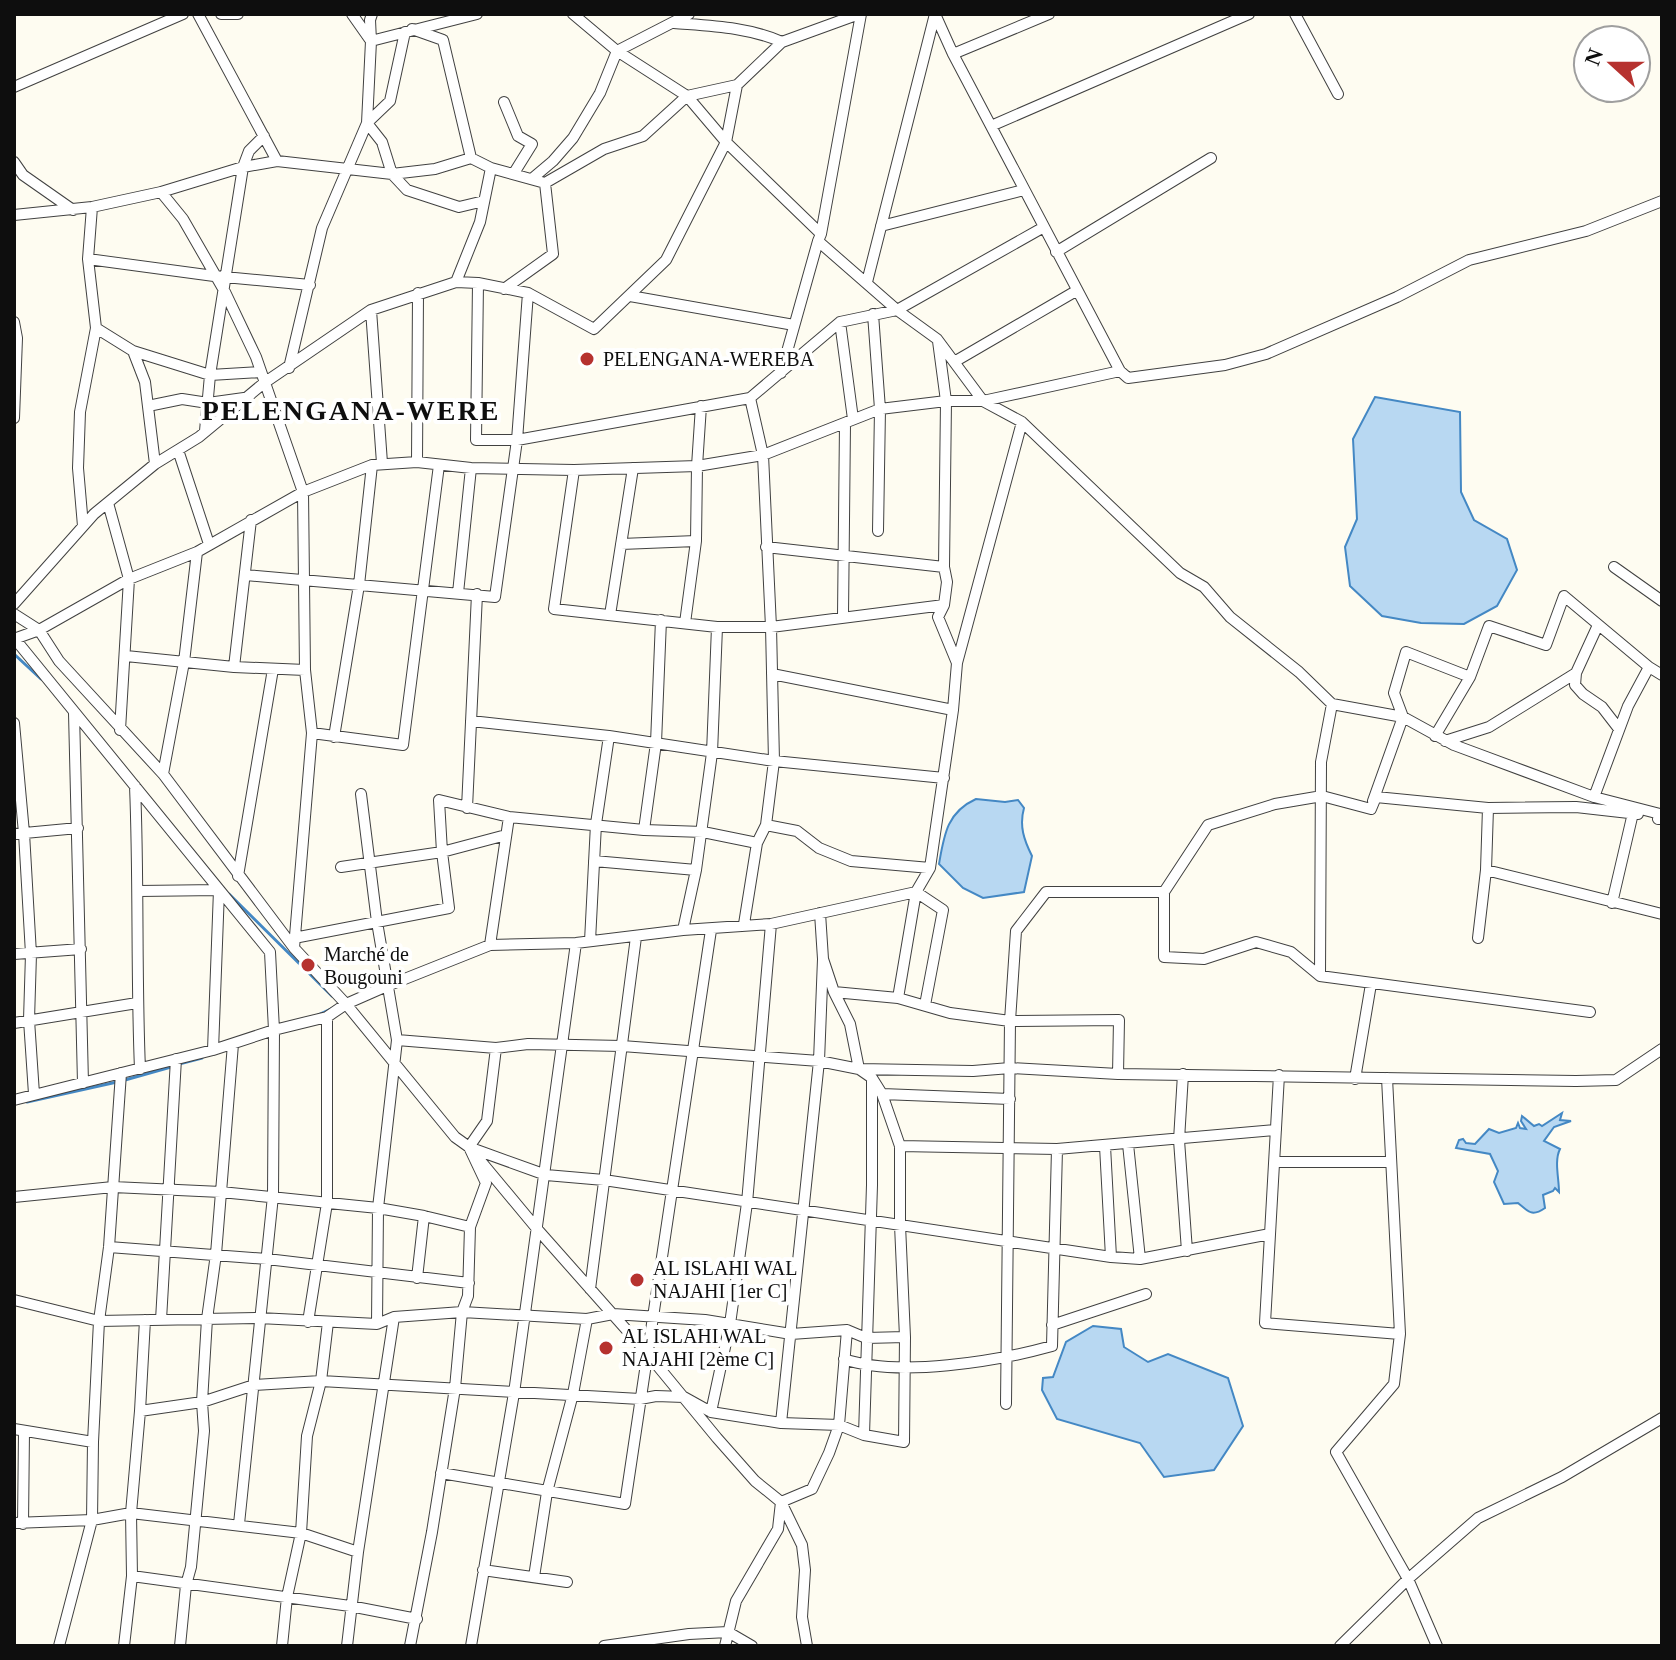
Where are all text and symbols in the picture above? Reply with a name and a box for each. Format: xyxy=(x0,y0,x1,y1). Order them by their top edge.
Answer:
north arrow xyxy=(1572,24,1652,104)
text: N xyxy=(1579,45,1608,69)
place label: PELENGANA-WEREBA xyxy=(603,348,815,370)
marker: PELENGANA-WEREBA xyxy=(578,350,596,368)
district label: PELENGANA-WERE xyxy=(202,395,500,426)
place label: Marché de Bougouni xyxy=(324,943,409,989)
marker: Marché de Bougouni xyxy=(299,956,317,974)
place label: AL ISLAHI WAL NAJAHI [1er C] xyxy=(653,1257,797,1302)
marker: AL ISLAHI WAL NAJAHI [1er C] xyxy=(628,1271,646,1289)
place label: AL ISLAHI WAL NAJAHI [2ème C] xyxy=(622,1325,774,1370)
marker: AL ISLAHI WAL NAJAHI [2ème C] xyxy=(597,1339,615,1357)

